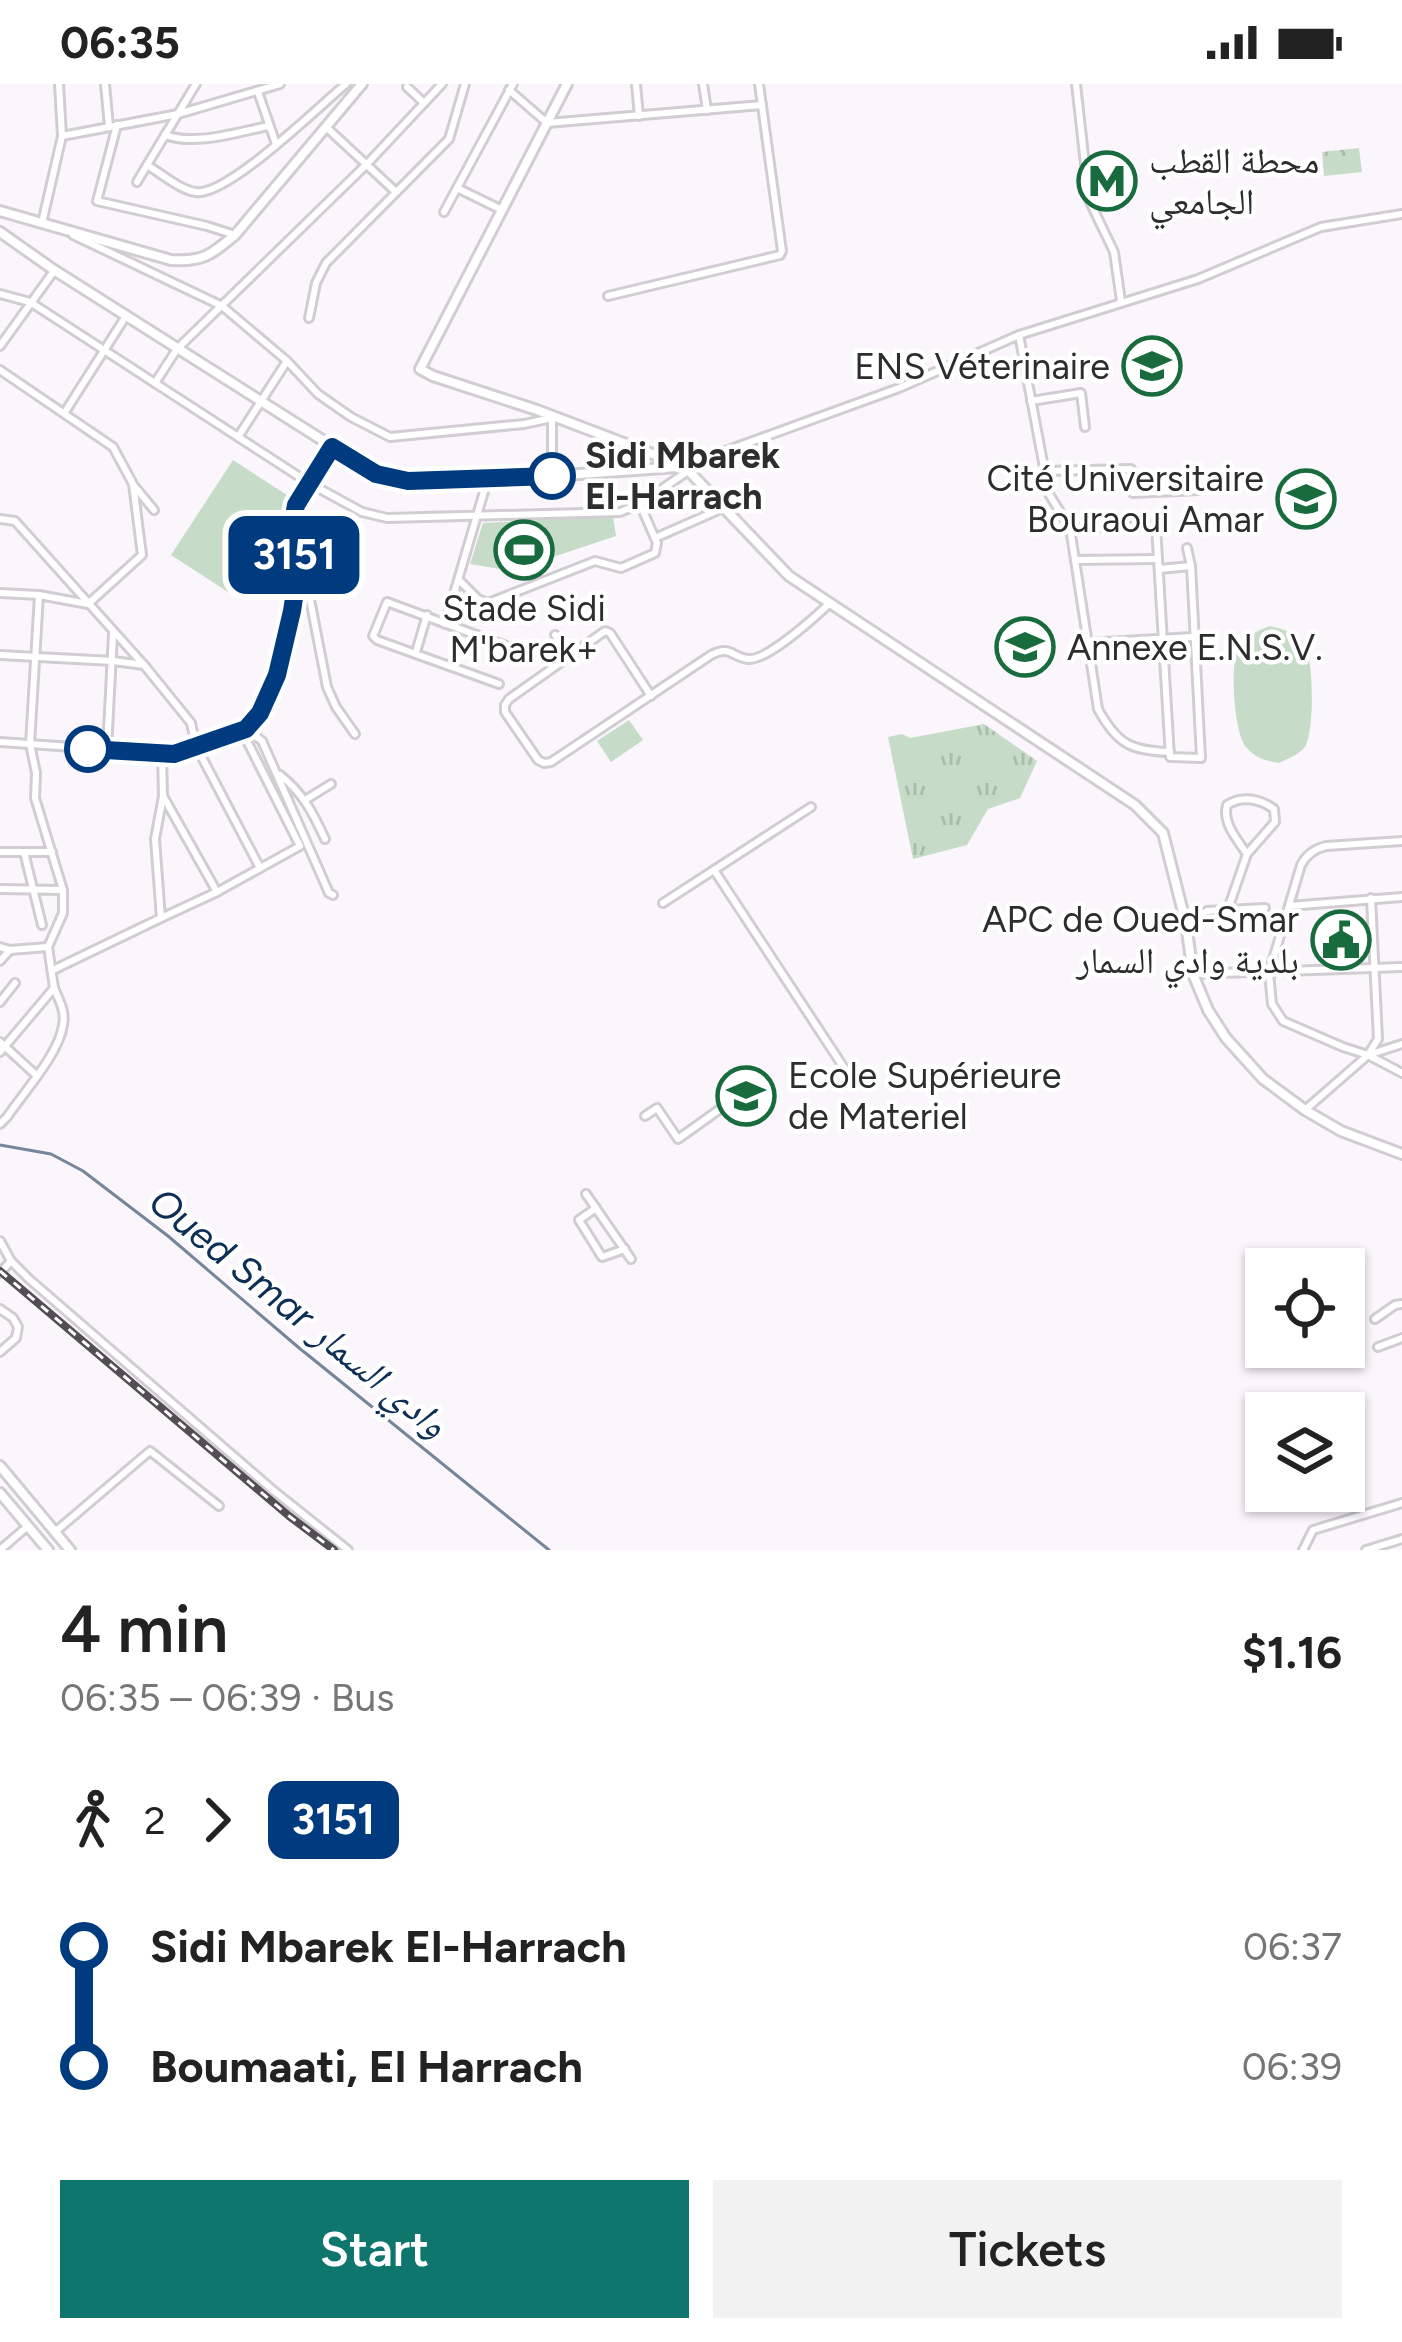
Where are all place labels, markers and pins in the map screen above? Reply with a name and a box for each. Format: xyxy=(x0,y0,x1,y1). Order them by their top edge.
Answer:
place label: محطة القطب الجامعي xyxy=(1149,139,1319,230)
metro station icon: محطة القطب الجامعي xyxy=(1076,150,1138,212)
school or university icon: ENS Véterinaire xyxy=(1121,335,1183,397)
place label: ENS Véterinaire xyxy=(854,345,1110,388)
place label: Sidi Mbarek El-Harrach xyxy=(585,434,781,518)
marker: Sidi Mbarek El-Harrach xyxy=(530,454,574,498)
place label: Cité Universitaire Bouraoui Amar xyxy=(986,457,1264,541)
school or university icon: Cité Universitaire Bouraoui Amar xyxy=(1275,468,1337,530)
sports icon: Stade Sidi M'barek+ xyxy=(493,519,555,581)
place label: Stade Sidi M'barek+ xyxy=(442,587,606,671)
school or university icon: Annexe E.N.S.V. xyxy=(994,616,1056,678)
place label: Annexe E.N.S.V. xyxy=(1067,626,1323,669)
unlabelled marker xyxy=(66,727,110,771)
place label: APC de Oued-Smar بلدية وادي السمار xyxy=(982,898,1299,989)
public building icon: APC de Oued-Smar بلدية وادي السمار xyxy=(1310,909,1372,971)
place label: Ecole Supérieure de Materiel xyxy=(788,1054,1061,1138)
school or university icon: Ecole Supérieure de Materiel xyxy=(715,1065,777,1127)

